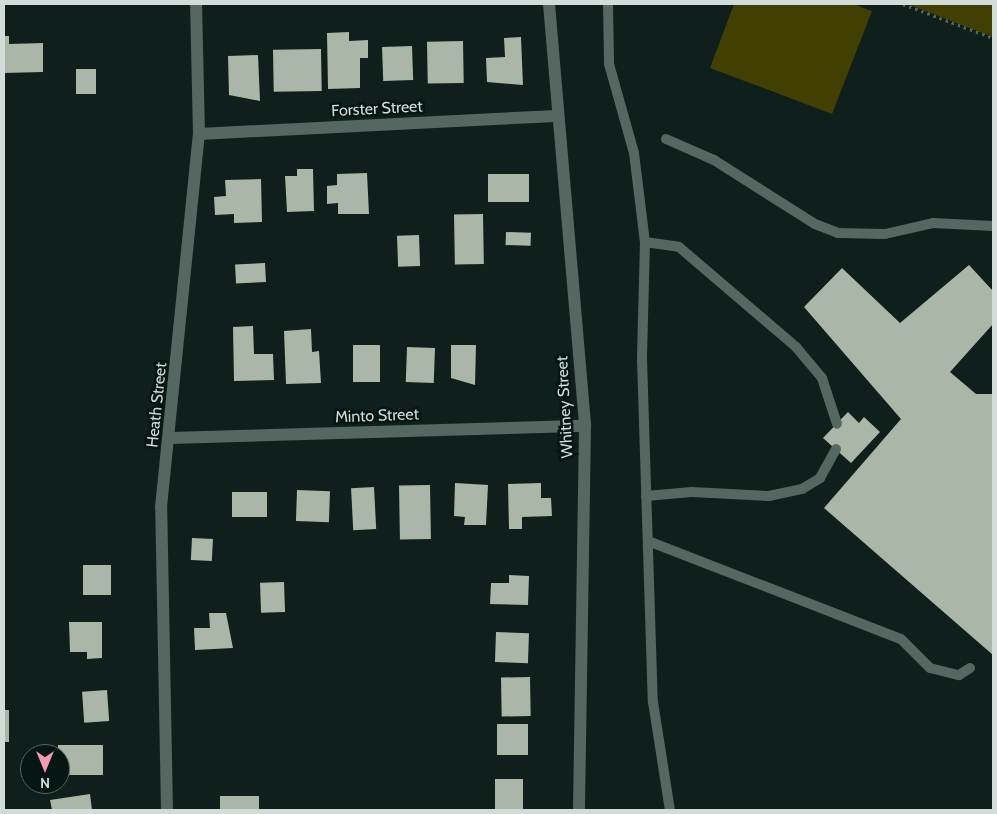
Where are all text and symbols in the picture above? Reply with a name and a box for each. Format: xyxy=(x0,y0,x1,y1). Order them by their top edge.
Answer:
street label: Forster Street xyxy=(331,97,423,121)
street label: Whitney Street xyxy=(553,355,577,459)
street label: Heath Street xyxy=(143,361,171,449)
street label: Minto Street xyxy=(335,405,419,427)
north arrow xyxy=(20,744,70,794)
text: N xyxy=(40,774,50,792)

